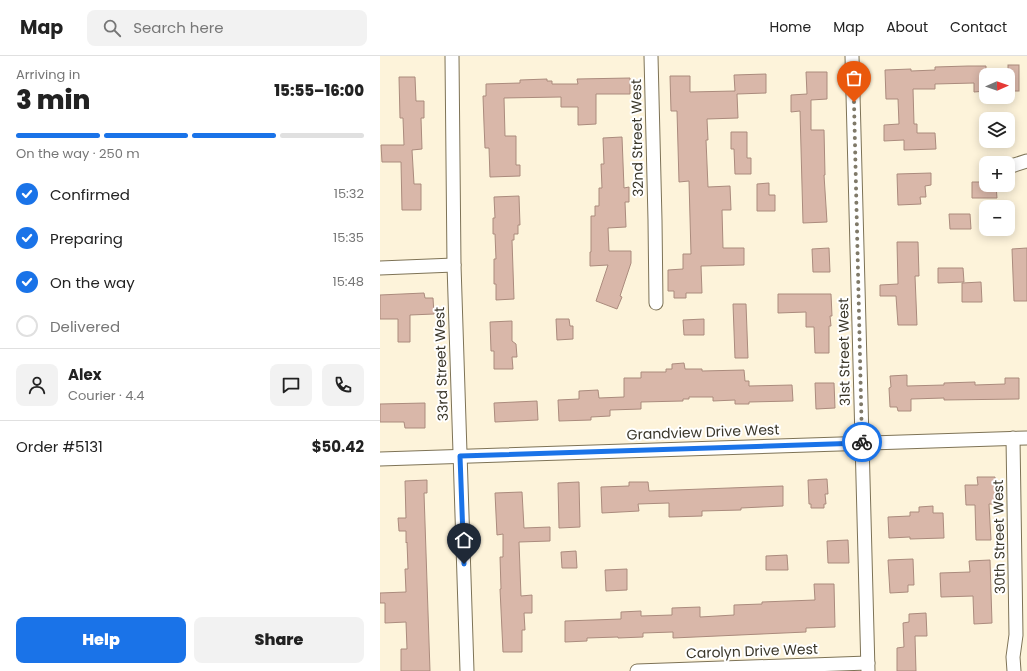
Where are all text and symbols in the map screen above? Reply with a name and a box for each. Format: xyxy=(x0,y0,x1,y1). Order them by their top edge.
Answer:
search box xyxy=(87,10,367,46)
text: Map xyxy=(20,14,63,41)
icon: search xyxy=(101,17,123,39)
text: Search here xyxy=(133,17,224,38)
text: Home xyxy=(769,17,811,37)
text: Map xyxy=(833,17,864,37)
text: About xyxy=(886,17,928,37)
text: Contact xyxy=(950,17,1007,37)
pin xyxy=(837,61,871,102)
text: Arriving in xyxy=(16,65,80,84)
icon: bag xyxy=(843,67,865,89)
north arrow xyxy=(979,68,1015,104)
map controls xyxy=(979,68,1015,236)
street label: 32nd Street West xyxy=(626,79,648,197)
text: 15:55–16:00 xyxy=(274,80,364,101)
text: 3 min xyxy=(16,82,90,118)
button: layers xyxy=(979,112,1015,148)
text: On the way · 250 m xyxy=(16,144,140,163)
button: + xyxy=(979,156,1015,192)
icon: check xyxy=(16,183,38,205)
text: Confirmed xyxy=(50,184,130,205)
text: 15:32 xyxy=(334,184,364,203)
button: − xyxy=(979,200,1015,236)
icon: check xyxy=(16,227,38,249)
text: Preparing xyxy=(50,228,123,249)
text: 15:35 xyxy=(333,228,364,247)
icon: check xyxy=(16,271,38,293)
text: On the way xyxy=(50,272,135,293)
text: 15:48 xyxy=(333,272,364,291)
street label: 31st Street West xyxy=(833,298,855,406)
street label: 33rd Street West xyxy=(429,306,453,422)
text: Delivered xyxy=(50,316,120,337)
button: person xyxy=(16,364,58,406)
text: Alex xyxy=(68,364,102,385)
button: chat xyxy=(270,364,312,406)
button: phone xyxy=(322,364,364,406)
text: Courier · 4.4 xyxy=(68,386,144,405)
street label: Grandview Drive West xyxy=(626,419,780,445)
courier xyxy=(842,422,882,462)
icon: bike xyxy=(851,431,873,453)
text: Order #5131 xyxy=(16,436,103,457)
text: $50.42 xyxy=(312,436,364,457)
street label: 30th Street West xyxy=(988,480,1010,594)
pin xyxy=(447,523,481,564)
icon: home xyxy=(453,529,475,551)
button: Help xyxy=(16,617,186,663)
button: Share xyxy=(194,617,364,663)
street label: Carolyn Drive West xyxy=(686,639,818,663)

